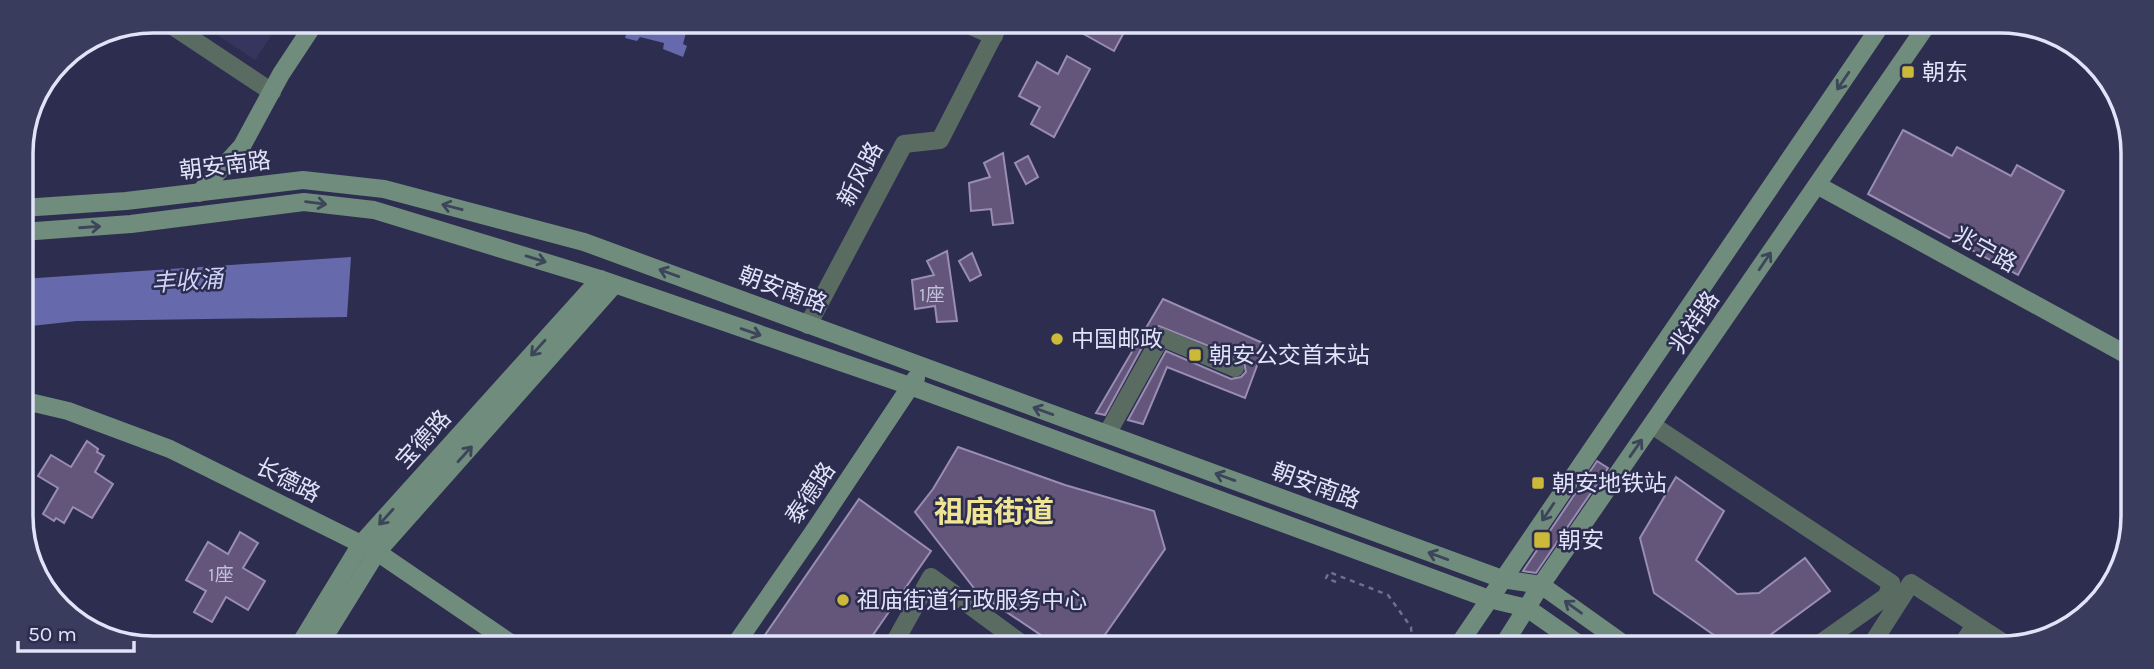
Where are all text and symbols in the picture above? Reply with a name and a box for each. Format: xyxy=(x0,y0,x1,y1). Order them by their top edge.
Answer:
place label: 朝东 xyxy=(1922,59,1968,86)
marker: 朝东 xyxy=(1900,64,1916,80)
one-way arrow xyxy=(1836,71,1850,90)
street label: 新风路 xyxy=(832,137,889,211)
street label: 朝安南路 xyxy=(178,146,272,185)
one-way arrow xyxy=(304,197,327,210)
one-way arrow xyxy=(441,200,463,213)
one-way arrow xyxy=(78,220,101,233)
street label: 兆宁路 xyxy=(1948,221,2021,278)
one-way arrow xyxy=(1758,252,1772,271)
one-way arrow xyxy=(524,254,546,267)
street label: 朝安南路 xyxy=(735,261,831,318)
water label: 丰收涌 xyxy=(150,264,227,297)
one-way arrow xyxy=(658,266,680,278)
house number: 1座 xyxy=(919,284,945,306)
street label: 兆祥路 xyxy=(1664,286,1725,358)
place label: 中国邮政 xyxy=(1071,326,1163,353)
one-way arrow xyxy=(740,327,762,339)
marker: 中国邮政 xyxy=(1049,331,1065,347)
one-way arrow xyxy=(530,339,546,357)
place label: 朝安公交首末站 xyxy=(1209,342,1370,369)
marker: 朝安公交首末站 xyxy=(1187,347,1203,363)
one-way arrow xyxy=(1033,403,1055,416)
street label: 宝德路 xyxy=(390,405,456,474)
one-way arrow xyxy=(1629,439,1643,458)
one-way arrow xyxy=(456,446,473,463)
street label: 长德路 xyxy=(251,453,325,508)
street label: 泰德路 xyxy=(780,457,841,529)
street label: 朝安南路 xyxy=(1268,457,1364,514)
one-way arrow xyxy=(1214,470,1236,482)
place label: 朝安地铁站 xyxy=(1552,470,1667,497)
marker: 朝安地铁站 xyxy=(1530,475,1546,491)
district label: 祖庙街道 xyxy=(934,494,1054,530)
one-way arrow xyxy=(1541,502,1555,521)
one-way arrow xyxy=(377,508,394,525)
place label: 朝安 xyxy=(1558,527,1604,554)
marker: 朝安 xyxy=(1532,530,1552,550)
one-way arrow xyxy=(1428,549,1449,561)
house number: 1座 xyxy=(208,564,234,586)
place label: 祖庙街道行政服务中心 xyxy=(857,587,1087,614)
marker: 祖庙街道行政服务中心 xyxy=(835,592,851,608)
one-way arrow xyxy=(1563,600,1582,615)
scale bar xyxy=(18,610,133,654)
text: 50 m xyxy=(28,622,77,646)

